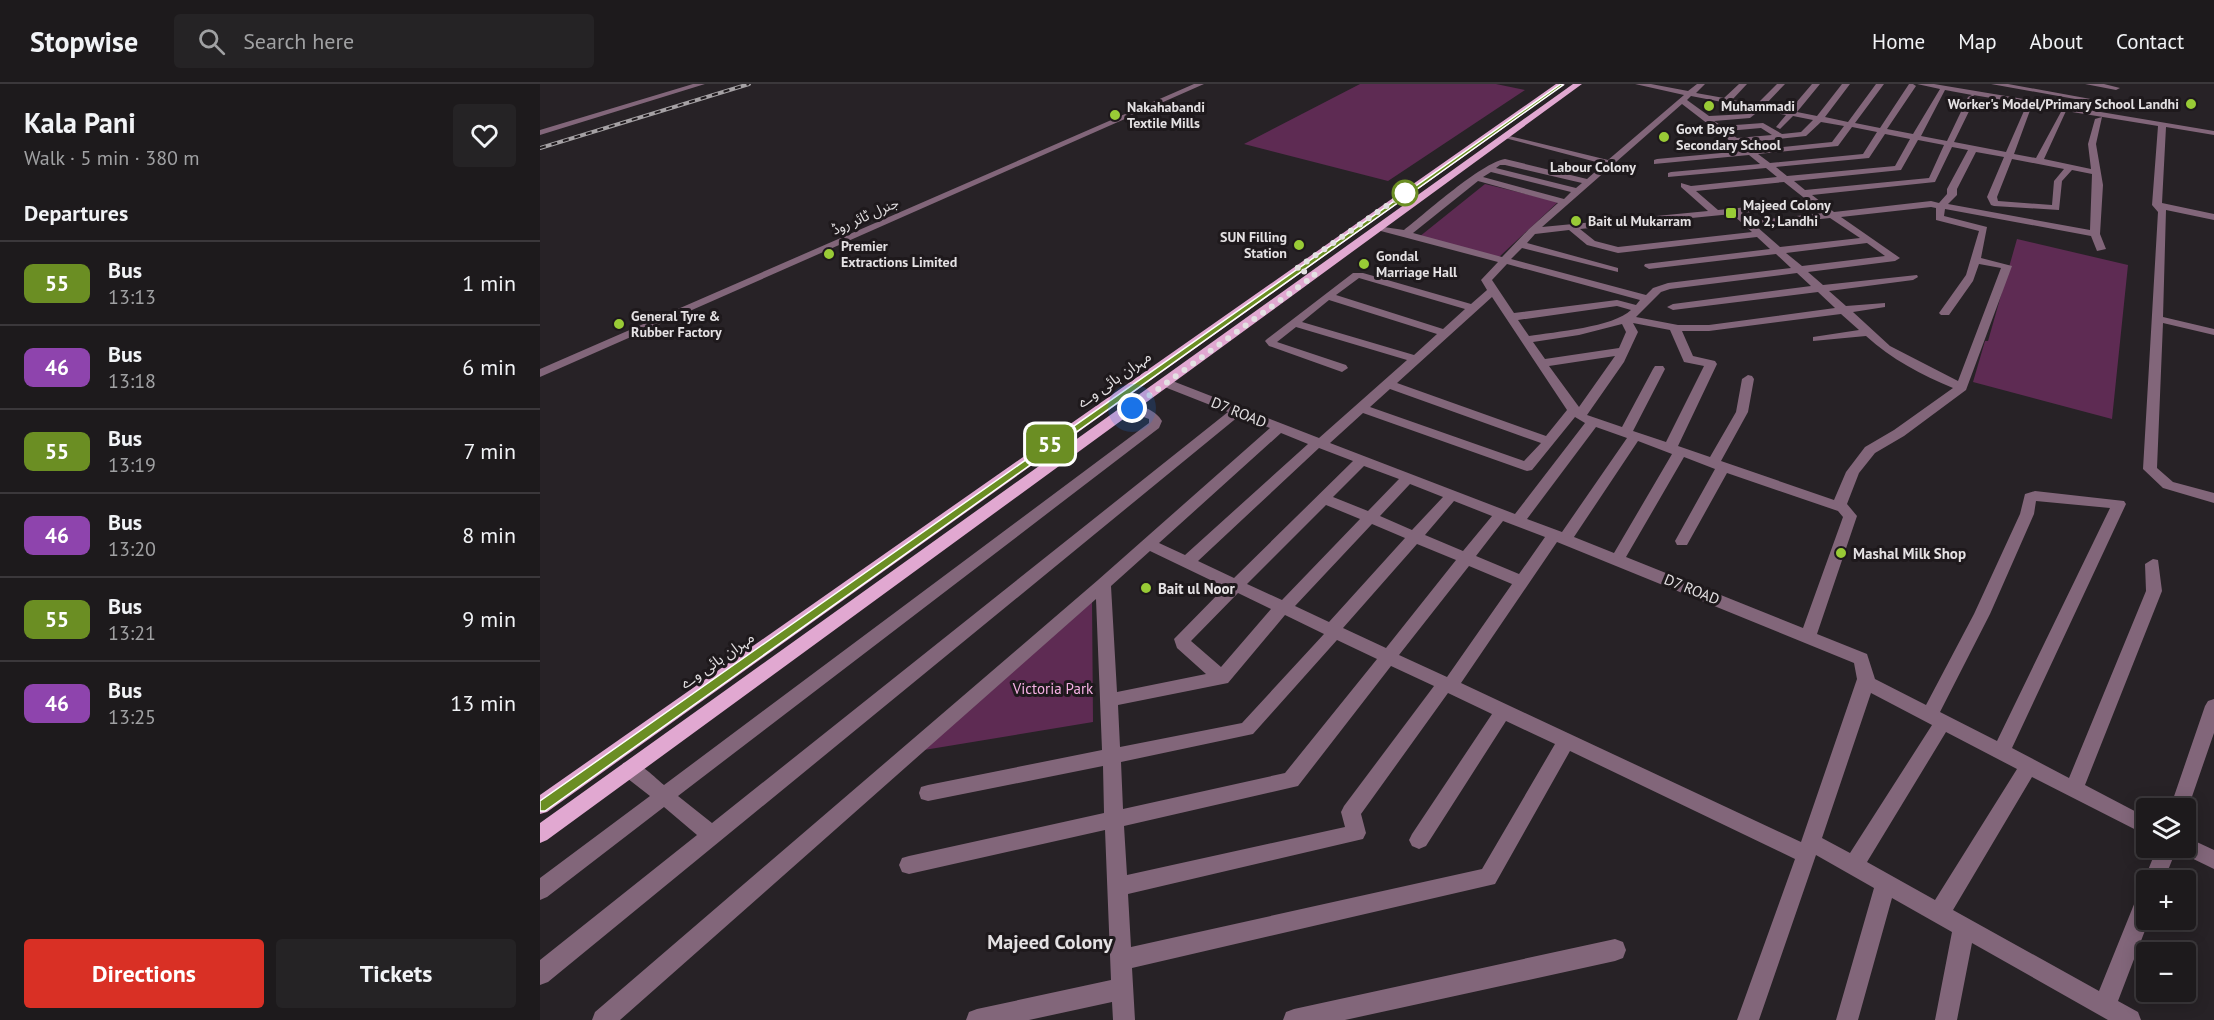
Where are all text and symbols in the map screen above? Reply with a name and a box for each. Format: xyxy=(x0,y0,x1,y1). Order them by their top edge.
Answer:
search box xyxy=(174,14,594,68)
text: Stopwise xyxy=(30,23,138,60)
icon: search xyxy=(195,25,228,58)
text: Search here xyxy=(243,27,354,55)
text: Home xyxy=(1872,28,1925,55)
text: Map xyxy=(1958,28,1997,55)
text: About xyxy=(2030,28,2083,55)
text: Contact xyxy=(2116,28,2184,55)
place label: Worker's Model/Primary School Landhi xyxy=(1948,95,2179,113)
place label: Muhammadi xyxy=(1721,97,1795,115)
marker: Worker's Model/Primary School Landhi xyxy=(2184,97,2198,111)
place label: Nakahabandi Textile Mills xyxy=(1127,98,1205,132)
marker: Muhammadi xyxy=(1702,99,1716,113)
text: Kala Pani xyxy=(24,104,136,141)
button: heart xyxy=(453,104,516,167)
marker: Nakahabandi Textile Mills xyxy=(1108,108,1122,122)
place label: Govt Boys Secondary School xyxy=(1676,120,1782,154)
marker: Govt Boys Secondary School xyxy=(1657,130,1671,144)
text: Walk · 5 min · 380 m xyxy=(24,145,200,171)
district label: Labour Colony xyxy=(1550,158,1636,176)
unlabelled marker xyxy=(1392,180,1418,206)
street label: جنرل ٹائر روڈ xyxy=(829,193,901,239)
place label: Majeed Colony No 2, Landhi xyxy=(1743,196,1831,230)
text: Departures xyxy=(24,199,128,227)
marker: Majeed Colony No 2, Landhi xyxy=(1724,206,1738,220)
place label: Bait ul Mukarram xyxy=(1588,212,1691,230)
marker: Bait ul Mukarram xyxy=(1569,214,1583,228)
place label: SUN Filling Station xyxy=(1220,228,1287,262)
place label: Premier Extractions Limited xyxy=(841,237,957,271)
marker: SUN Filling Station xyxy=(1292,238,1306,252)
marker: Premier Extractions Limited xyxy=(822,247,836,261)
place label: Gondal Marriage Hall xyxy=(1376,247,1458,281)
text: Bus xyxy=(108,256,142,284)
marker: Gondal Marriage Hall xyxy=(1357,257,1371,271)
text: 1 min xyxy=(462,269,516,297)
text: 55 xyxy=(45,270,69,297)
text: 13:13 xyxy=(108,284,156,310)
place label: General Tyre & Rubber Factory xyxy=(631,307,722,341)
marker: General Tyre & Rubber Factory xyxy=(612,317,626,331)
text: Bus xyxy=(108,340,142,368)
street label: مہران ہائی وے xyxy=(1073,347,1155,411)
text: 6 min xyxy=(462,353,516,381)
text: 46 xyxy=(45,354,69,381)
text: 13:18 xyxy=(108,368,156,394)
street label: D7 ROAD xyxy=(1209,392,1269,432)
your location xyxy=(1117,393,1147,423)
text: Bus xyxy=(108,424,142,452)
line badge: 55 xyxy=(1023,424,1077,464)
text: 55 xyxy=(1038,431,1062,458)
text: 7 min xyxy=(464,437,516,465)
text: 55 xyxy=(45,438,69,465)
text: 13:19 xyxy=(108,452,156,478)
text: Bus xyxy=(108,508,142,536)
text: 8 min xyxy=(462,521,516,549)
text: 46 xyxy=(45,522,69,549)
text: 13:20 xyxy=(108,536,156,562)
place label: Mashal Milk Shop xyxy=(1853,544,1966,563)
marker: Mashal Milk Shop xyxy=(1834,546,1848,560)
street label: D7 ROAD xyxy=(1662,569,1722,609)
place label: Bait ul Noor xyxy=(1158,579,1236,598)
marker: Bait ul Noor xyxy=(1139,581,1153,595)
text: Bus xyxy=(108,592,142,620)
text: 9 min xyxy=(462,605,516,633)
text: 55 xyxy=(45,606,69,633)
text: 13:21 xyxy=(108,620,156,646)
street label: مہران ہائی وے xyxy=(676,628,758,692)
text: Bus xyxy=(108,676,142,704)
park label: Victoria Park xyxy=(1012,679,1094,698)
text: 13 min xyxy=(450,689,516,717)
text: 46 xyxy=(45,690,69,717)
text: 13:25 xyxy=(108,704,156,730)
map controls xyxy=(2136,798,2196,1002)
button: layers xyxy=(2136,798,2196,858)
button: + xyxy=(2136,870,2196,930)
district label: Majeed Colony xyxy=(987,929,1113,955)
button: Directions xyxy=(24,939,264,1008)
button: Tickets xyxy=(276,939,516,1008)
button: − xyxy=(2136,942,2196,1002)

